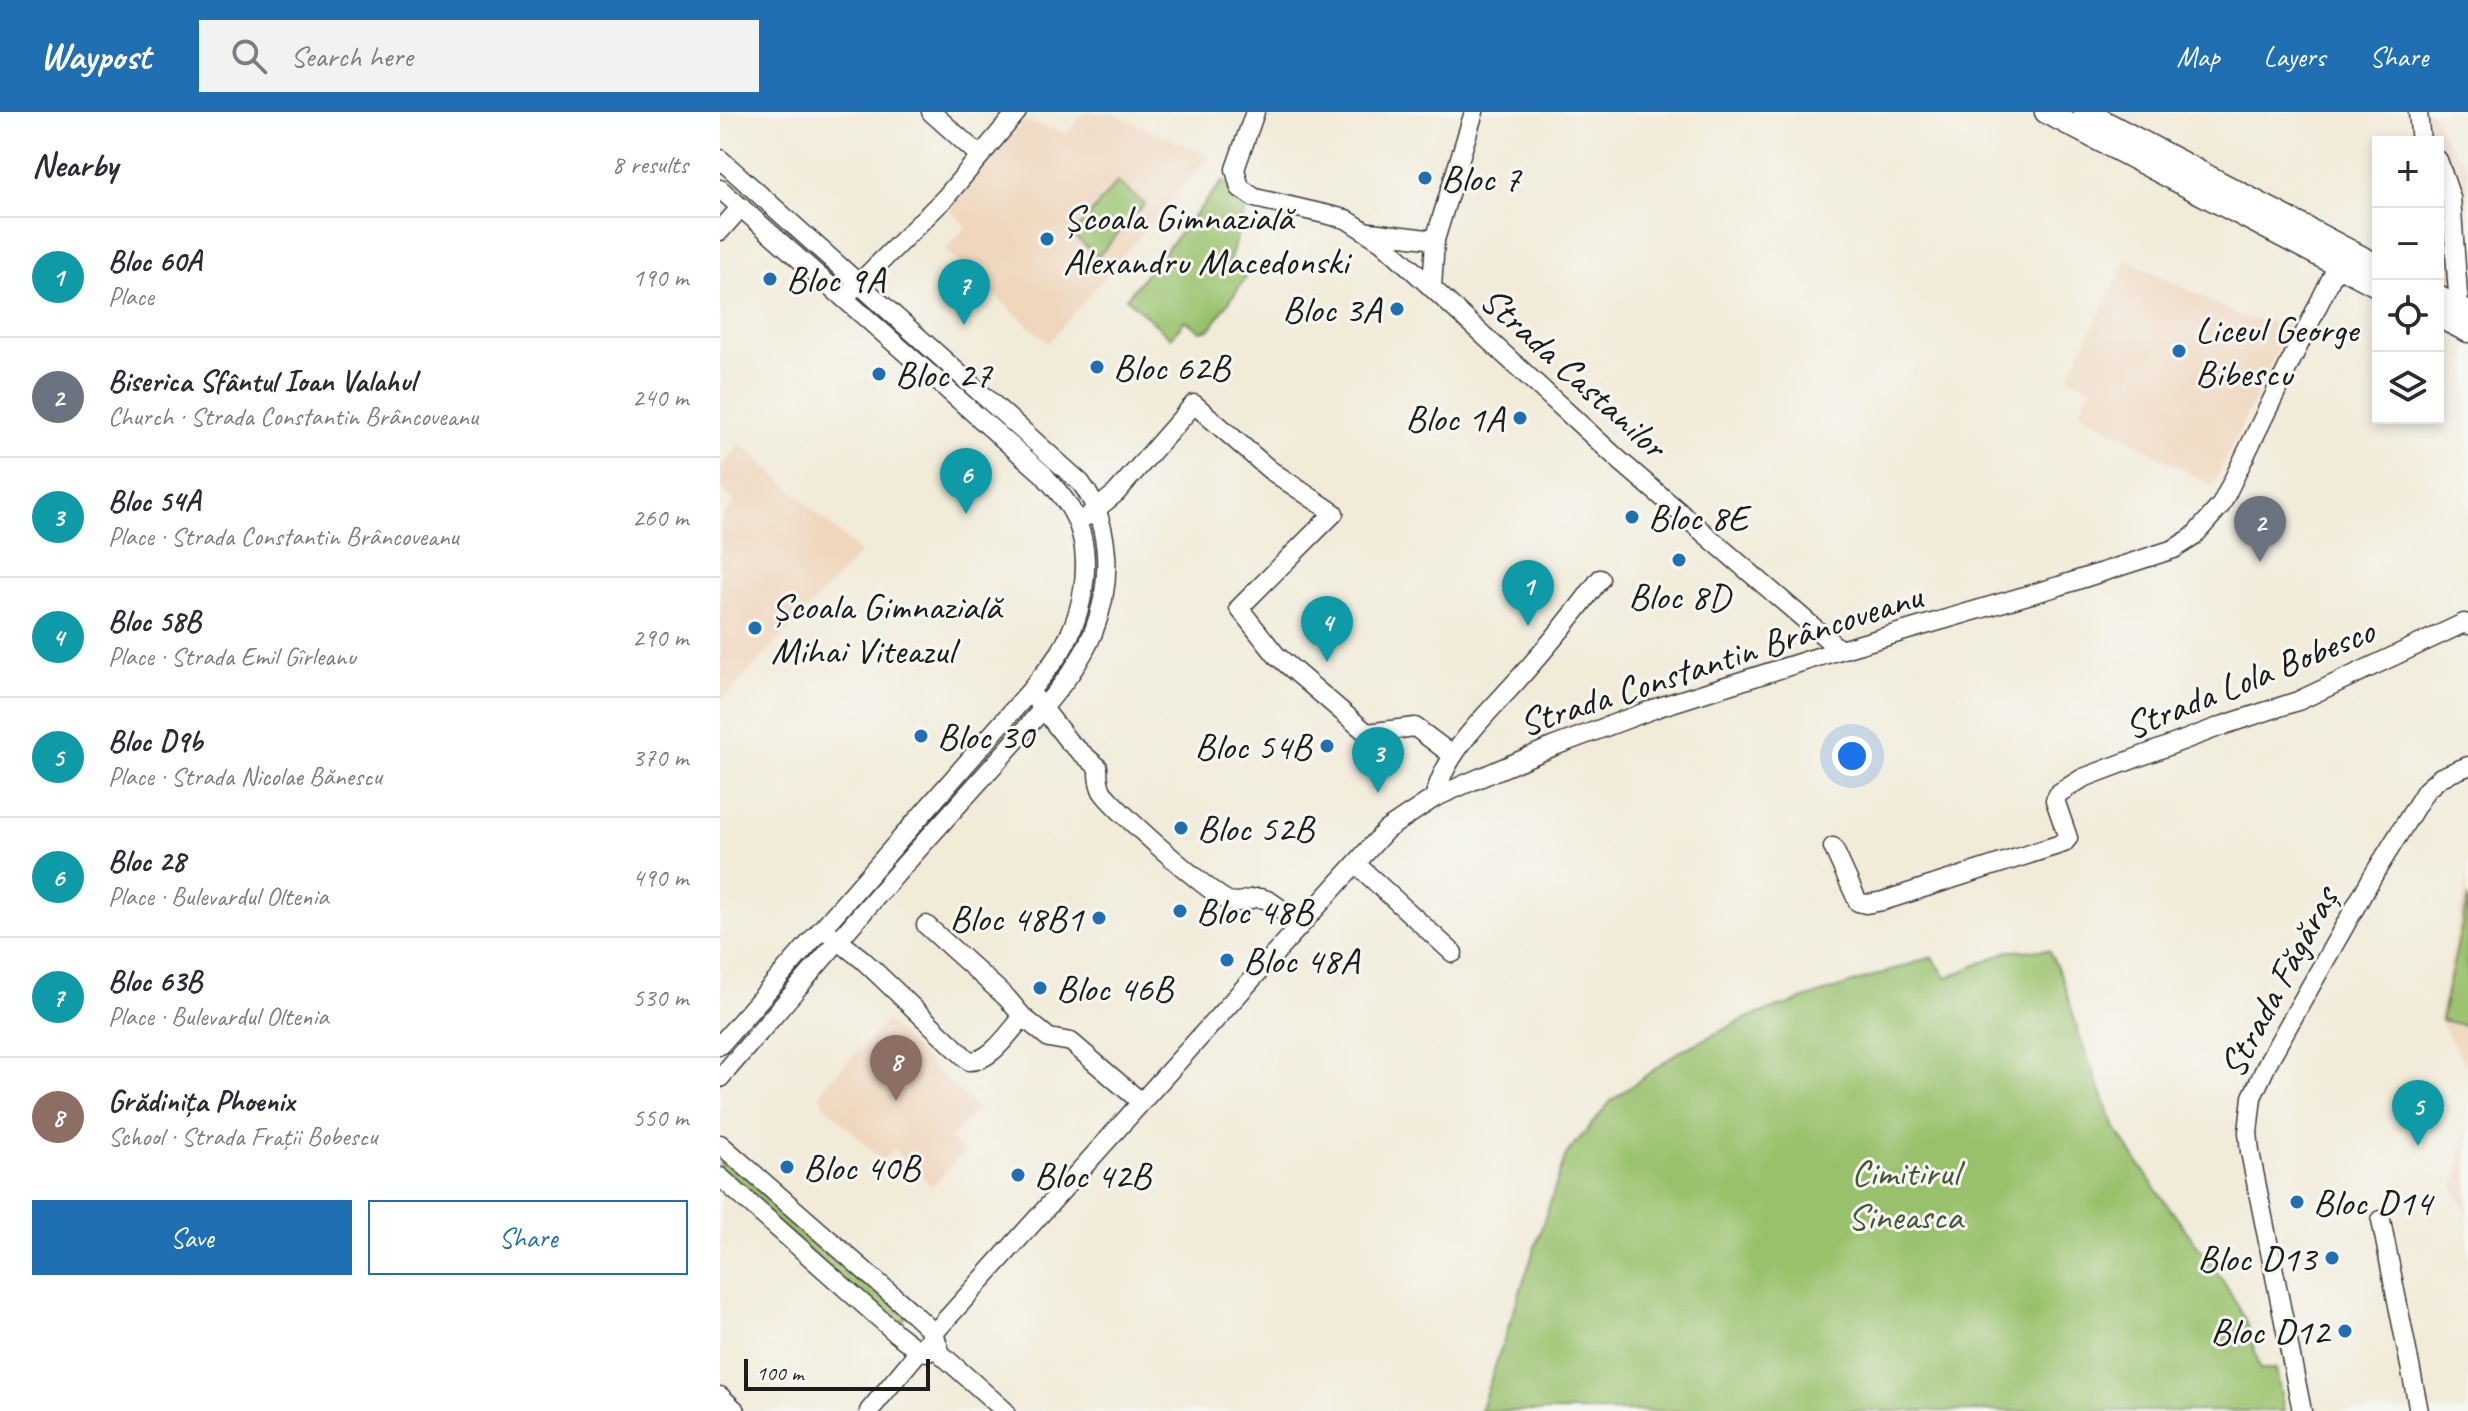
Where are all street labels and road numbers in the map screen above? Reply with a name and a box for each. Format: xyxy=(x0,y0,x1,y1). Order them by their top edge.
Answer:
street label: Strada Castanilor xyxy=(1471,276,1678,470)
street label: Strada Constantin Brâncoveanu xyxy=(1513,572,1929,747)
street label: Strada Lola Bobesco xyxy=(2118,606,2383,750)
street label: Strada Făgăraș xyxy=(2209,876,2350,1085)

